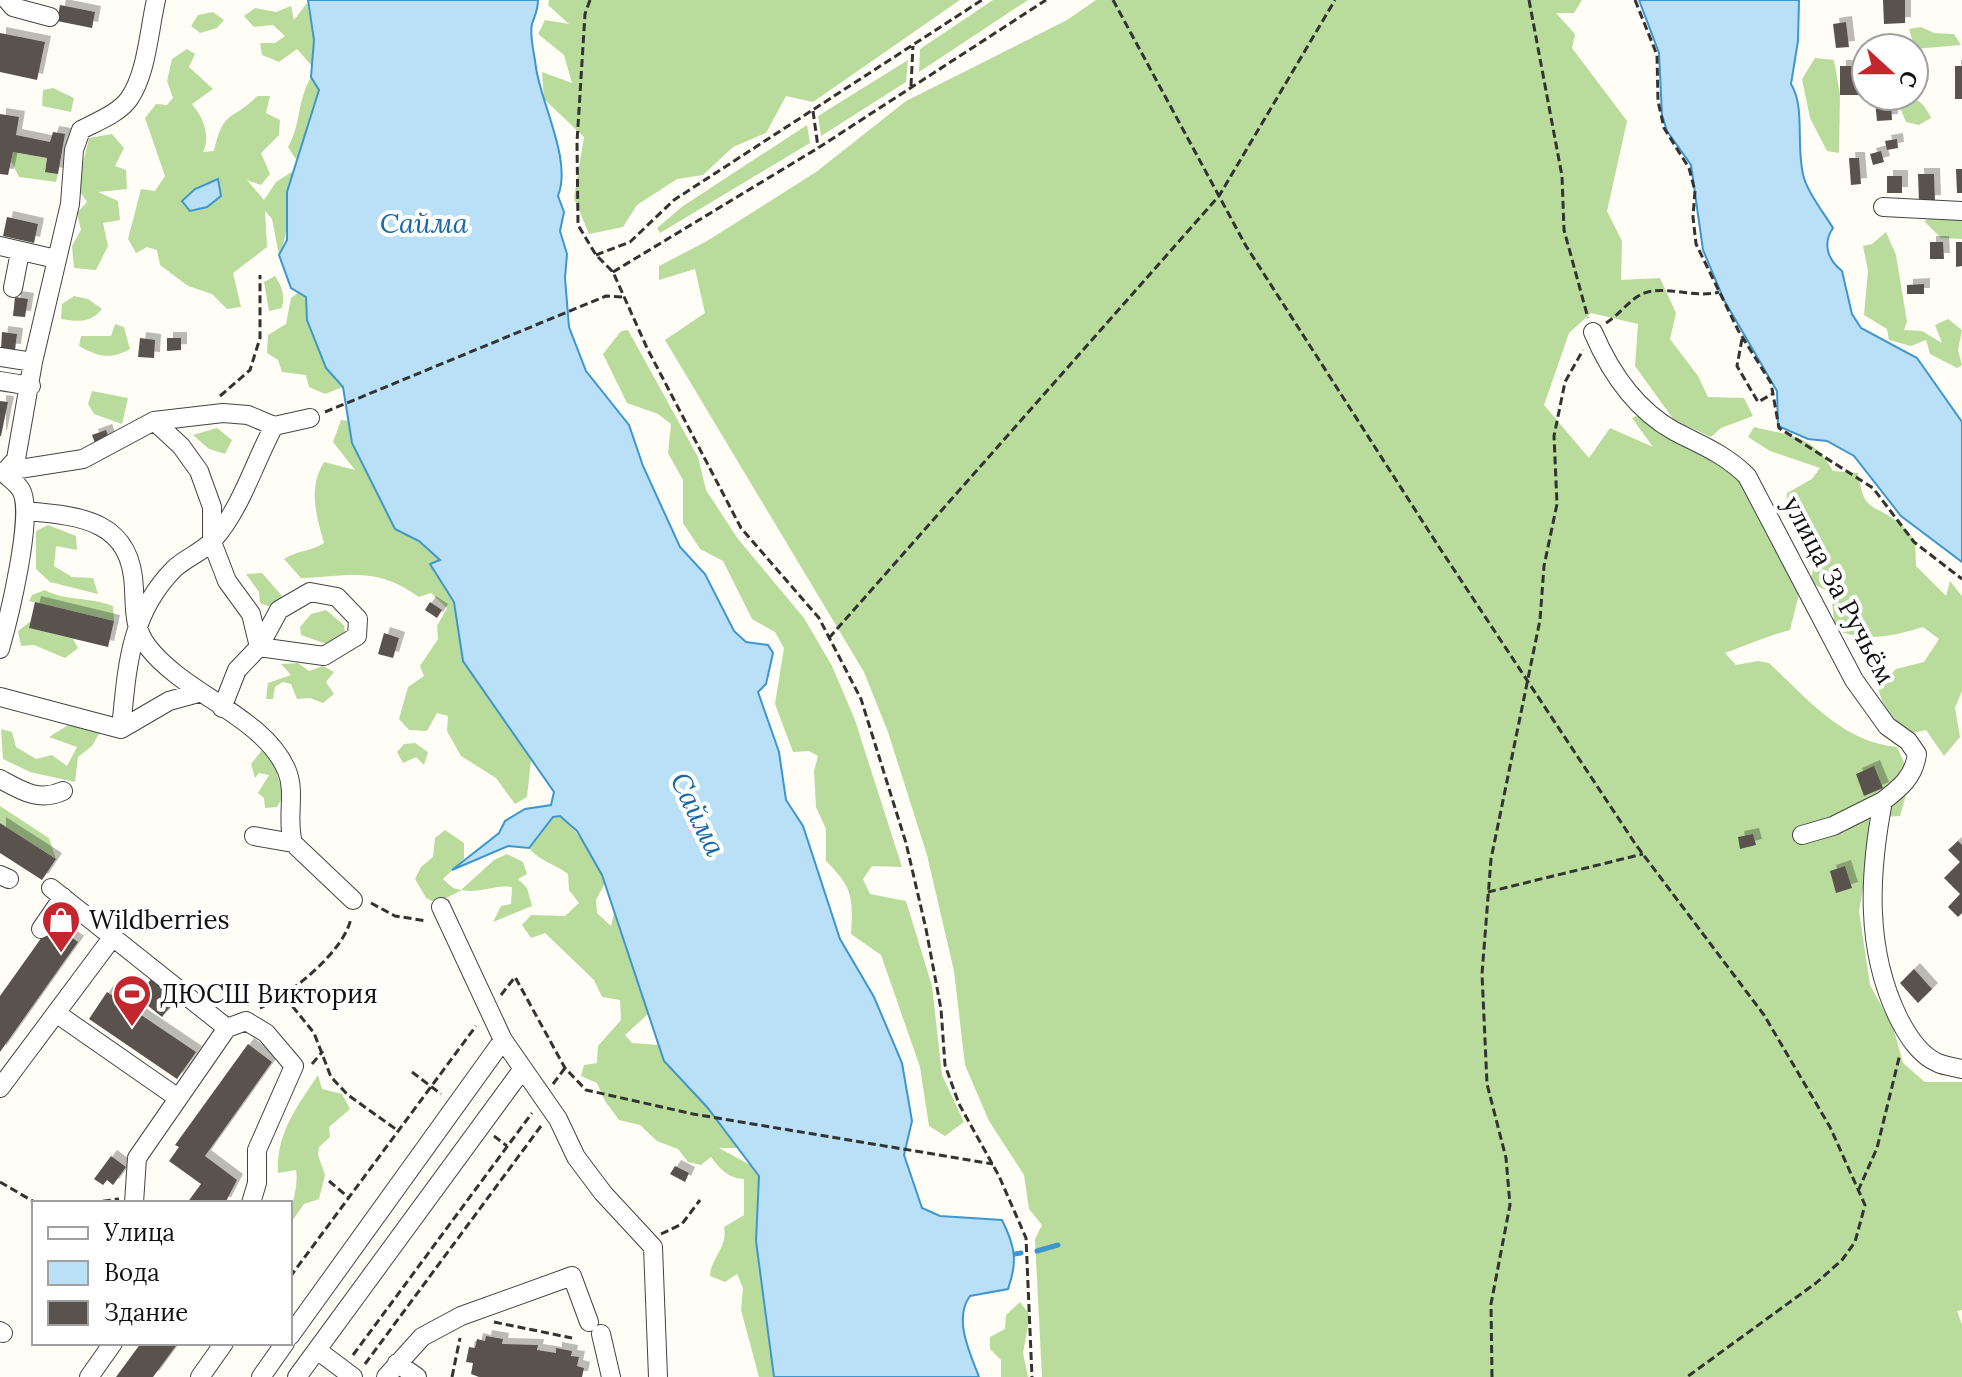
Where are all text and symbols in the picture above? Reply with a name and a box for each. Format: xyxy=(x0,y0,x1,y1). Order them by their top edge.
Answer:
north arrow xyxy=(1850,32,1930,112)
text: С xyxy=(1893,67,1924,91)
water label: Сайма xyxy=(380,205,469,241)
street label: улица За Ручьём xyxy=(1776,490,1903,689)
water label: Сайма xyxy=(662,766,734,862)
shop icon: Wildberries xyxy=(40,899,82,954)
place label: Wildberries xyxy=(89,903,230,936)
sports icon: ДЮСШ Виктория xyxy=(111,973,153,1028)
place label: ДЮСШ Виктория xyxy=(160,977,378,1010)
legend xyxy=(32,1201,292,1345)
text: Улица xyxy=(103,1217,175,1248)
text: Вода xyxy=(104,1257,160,1288)
text: Здание xyxy=(104,1297,188,1328)

